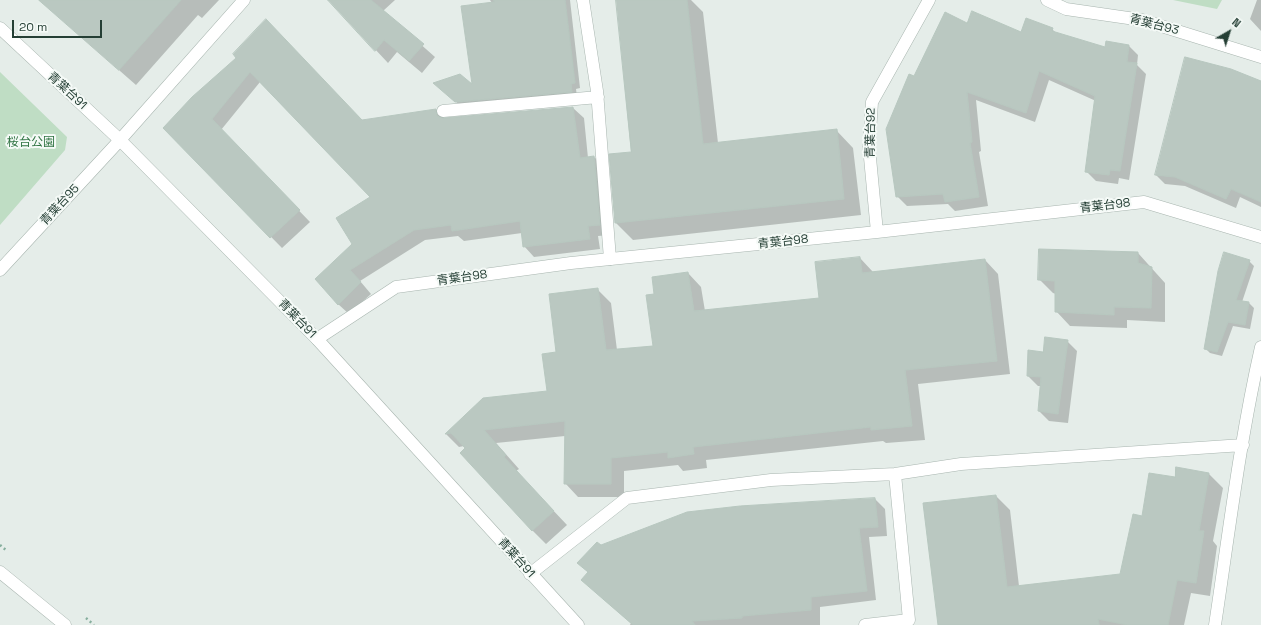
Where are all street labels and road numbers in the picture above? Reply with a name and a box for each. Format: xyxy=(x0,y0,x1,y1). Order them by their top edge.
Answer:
street label: 青葉台93 xyxy=(1128,12,1180,38)
street label: 青葉台91 xyxy=(44,69,90,113)
street label: 青葉台92 xyxy=(863,108,879,158)
street label: 青葉台95 xyxy=(38,182,82,228)
street label: 青葉台98 xyxy=(1079,196,1131,216)
street label: 青葉台98 xyxy=(757,232,809,252)
street label: 青葉台98 xyxy=(436,267,488,289)
street label: 青葉台91 xyxy=(275,297,319,341)
street label: 青葉台91 xyxy=(494,535,538,581)

